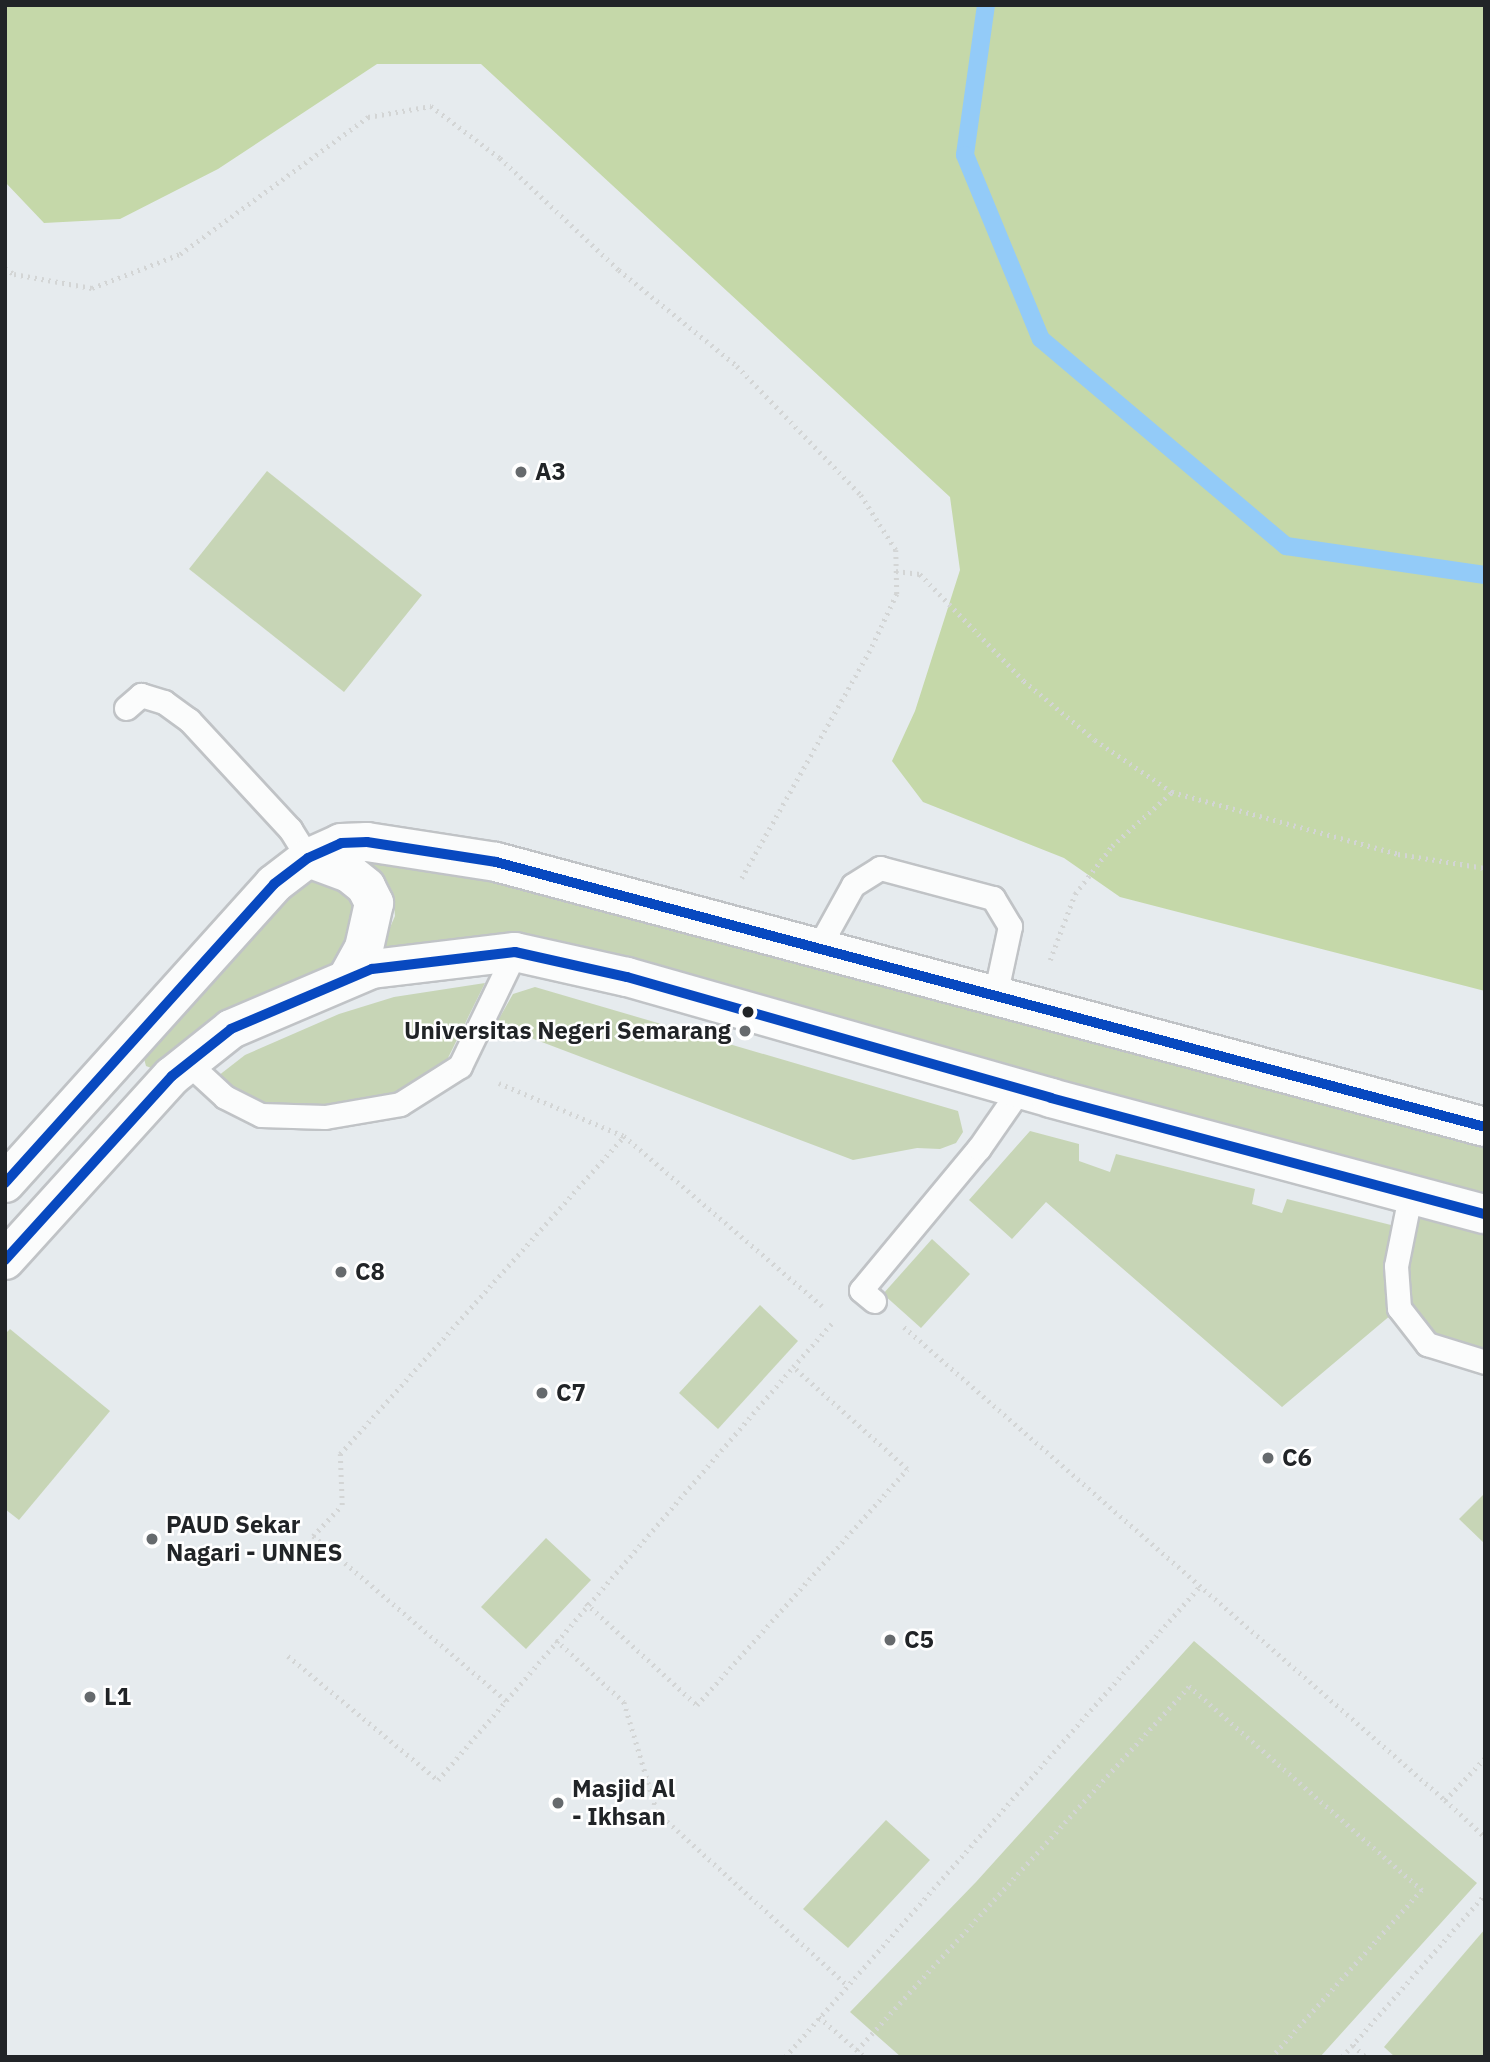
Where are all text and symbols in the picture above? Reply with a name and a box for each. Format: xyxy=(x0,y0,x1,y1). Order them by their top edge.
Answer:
place label: A3 xyxy=(535,458,566,486)
marker: A3 xyxy=(513,464,529,480)
unlabelled marker xyxy=(741,1005,755,1019)
place label: Universitas Negeri Semarang xyxy=(404,1017,731,1045)
marker: Universitas Negeri Semarang xyxy=(737,1023,753,1039)
place label: C8 xyxy=(355,1258,385,1286)
marker: C8 xyxy=(333,1264,349,1280)
place label: C7 xyxy=(556,1379,586,1407)
marker: C7 xyxy=(534,1385,550,1401)
place label: C6 xyxy=(1282,1444,1312,1472)
marker: C6 xyxy=(1260,1450,1276,1466)
place label: PAUD Sekar Nagari - UNNES xyxy=(166,1511,342,1567)
marker: PAUD Sekar Nagari - UNNES xyxy=(144,1531,160,1547)
place label: C5 xyxy=(904,1626,934,1654)
marker: C5 xyxy=(882,1632,898,1648)
place label: L1 xyxy=(104,1683,131,1711)
marker: L1 xyxy=(82,1689,98,1705)
place label: Masjid Al - Ikhsan xyxy=(572,1775,675,1831)
marker: Masjid Al - Ikhsan xyxy=(550,1795,566,1811)

